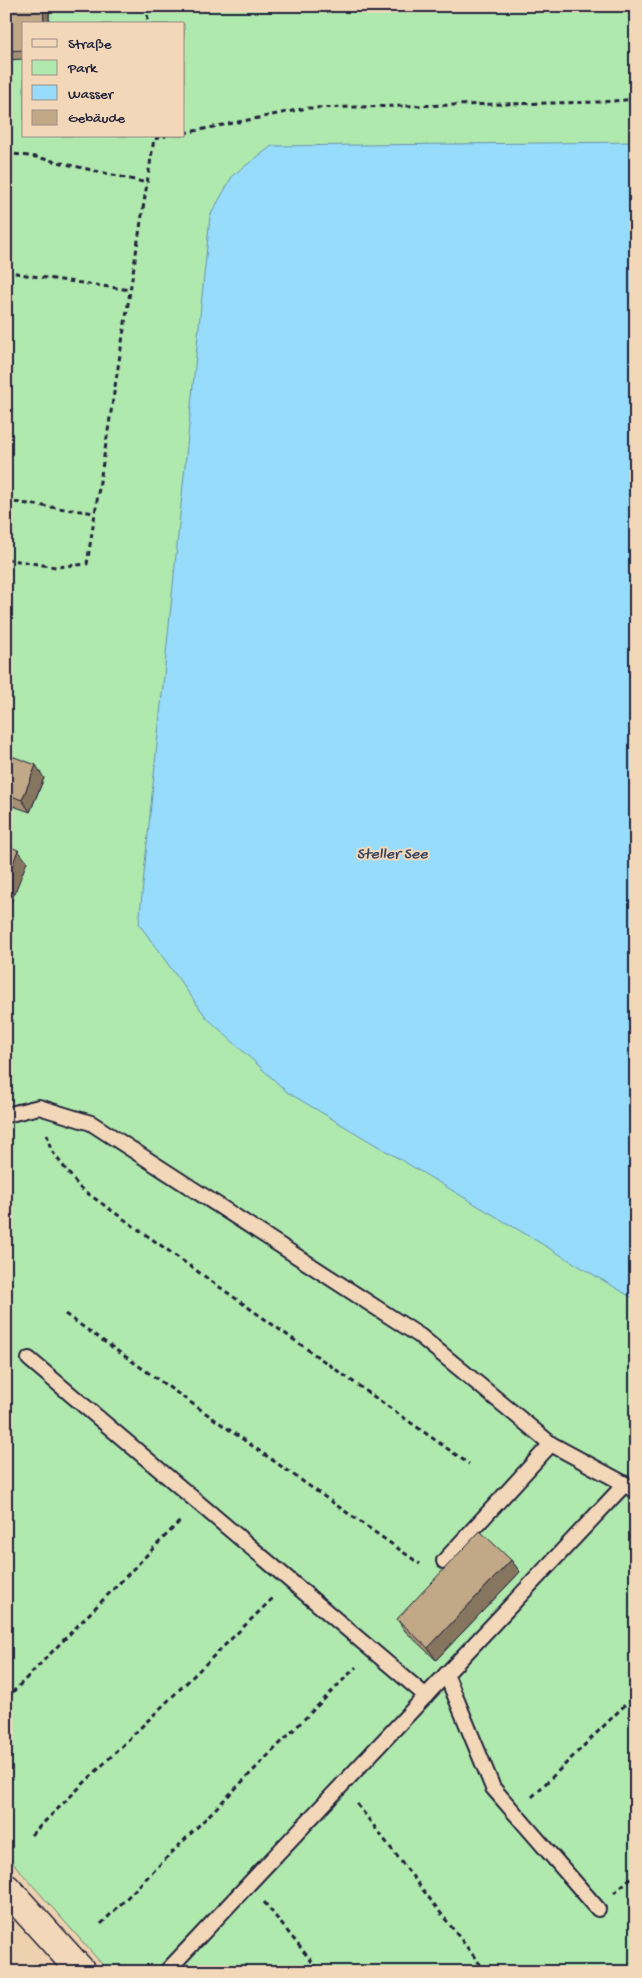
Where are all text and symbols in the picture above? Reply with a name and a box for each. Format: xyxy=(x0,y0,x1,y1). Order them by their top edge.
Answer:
legend xyxy=(22,22,185,138)
text: Straße xyxy=(68,36,112,54)
text: Park xyxy=(67,60,98,78)
text: Wasser xyxy=(68,86,115,104)
text: Gebäude xyxy=(68,110,125,128)
water label: Steller See xyxy=(357,846,428,865)

